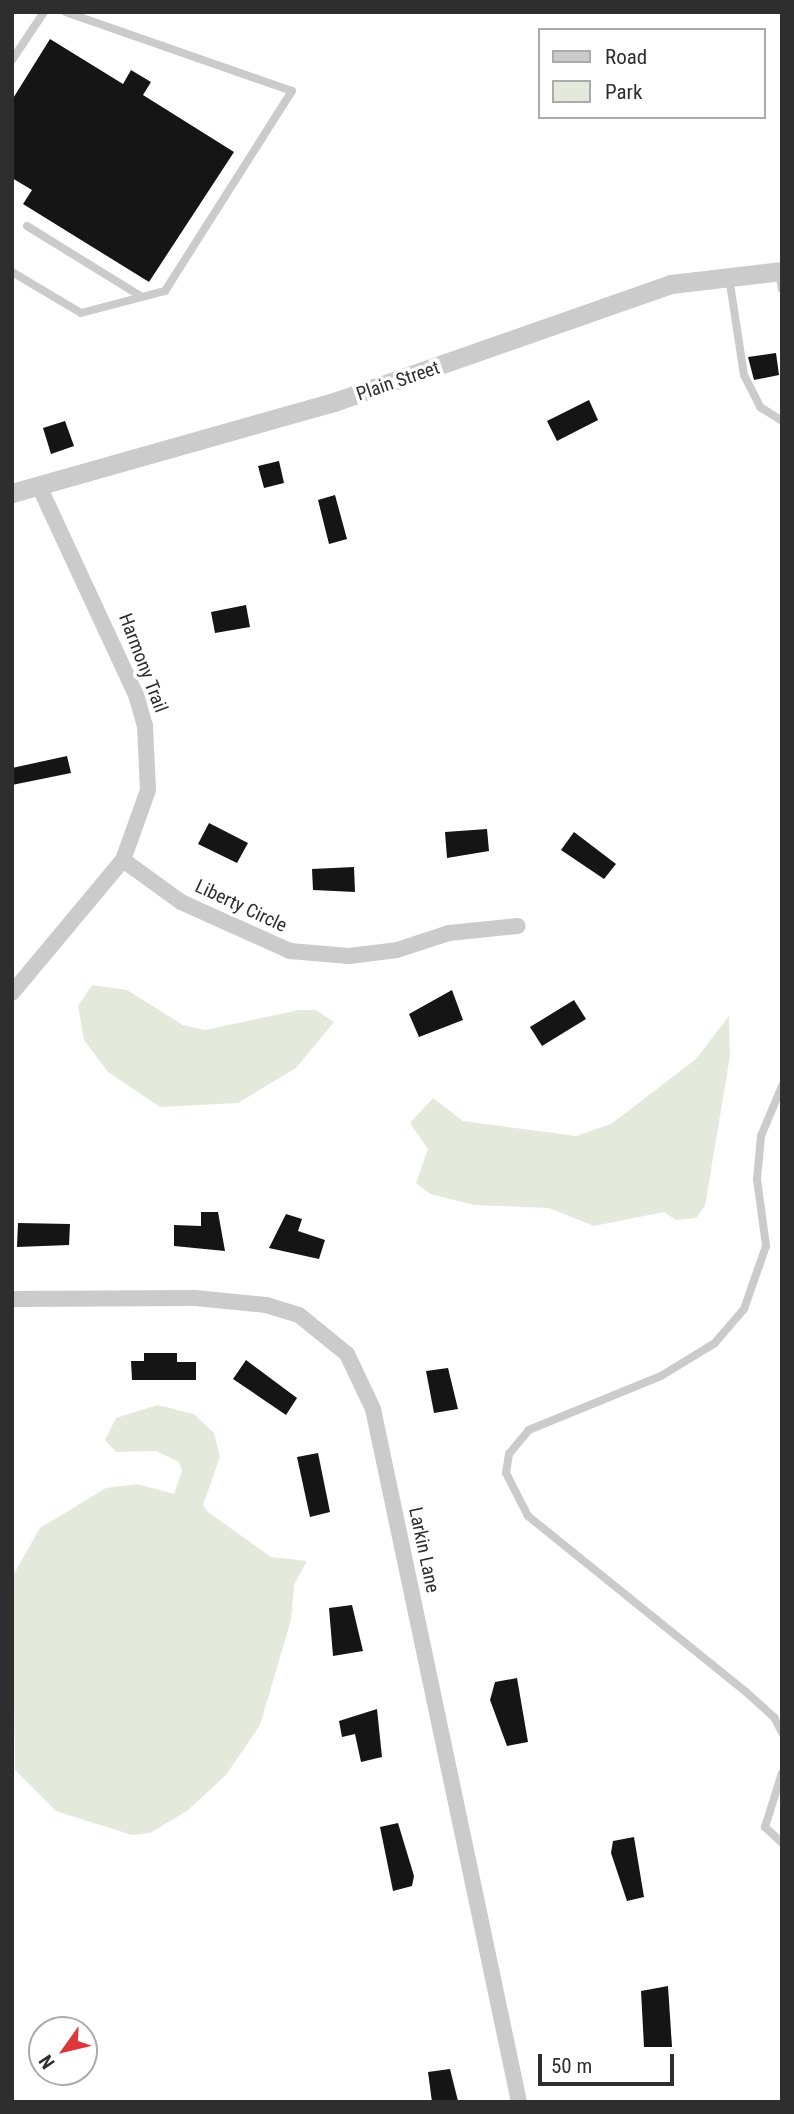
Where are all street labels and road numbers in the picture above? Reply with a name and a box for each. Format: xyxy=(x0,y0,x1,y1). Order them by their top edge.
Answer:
street label: Plain Street xyxy=(353,356,443,406)
street label: Harmony Trail xyxy=(114,610,172,716)
street label: Liberty Circle xyxy=(191,875,291,937)
street label: Larkin Lane xyxy=(404,1505,444,1595)

